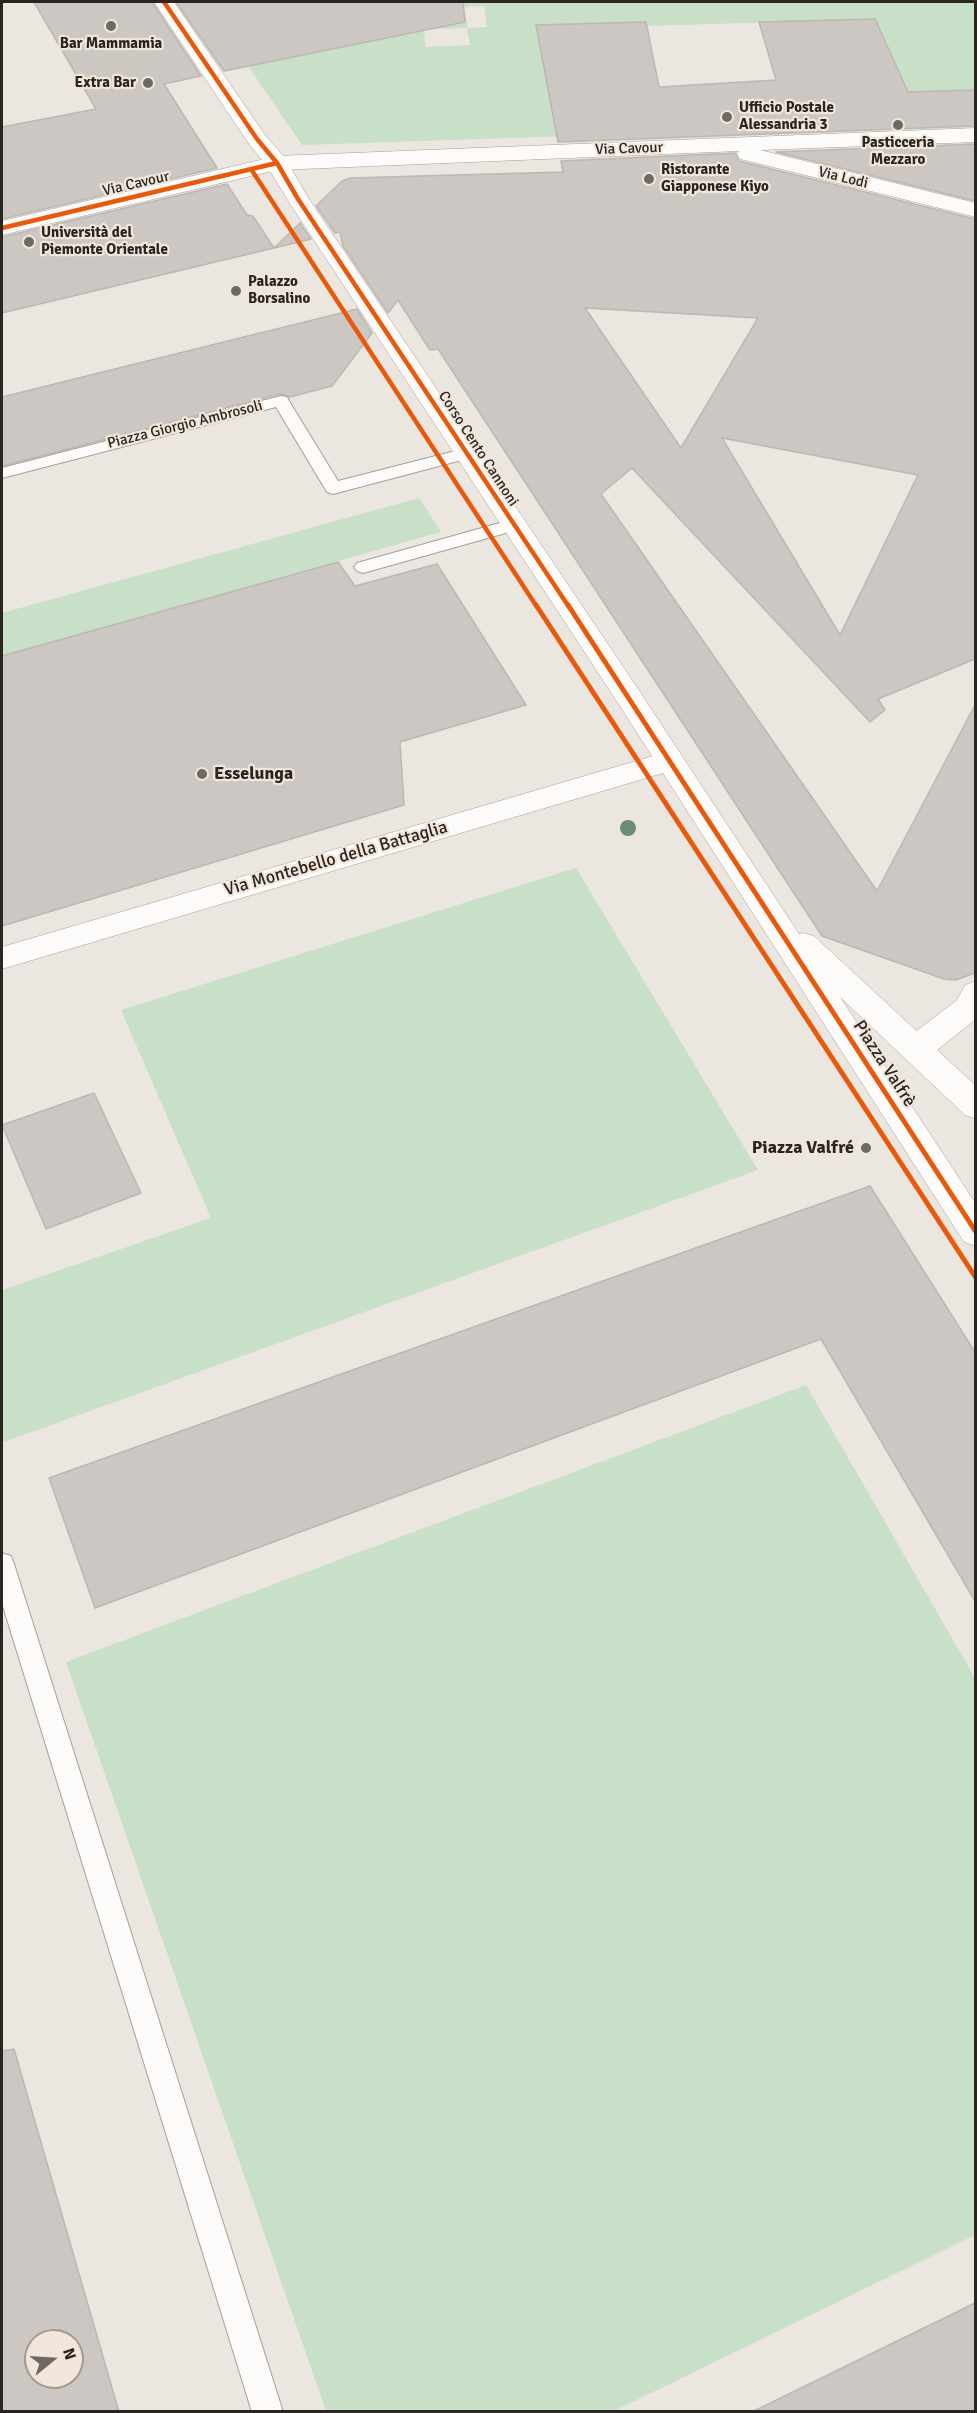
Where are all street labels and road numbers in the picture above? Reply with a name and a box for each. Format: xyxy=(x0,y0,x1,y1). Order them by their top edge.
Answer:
street label: Via Cavour xyxy=(595,139,663,159)
street label: Via Lodi xyxy=(816,163,870,193)
street label: Via Cavour xyxy=(101,168,171,200)
street label: Corso Cento Cannoni xyxy=(434,388,522,510)
street label: Piazza Giorgio Ambrosoli xyxy=(106,397,264,453)
street label: Via Montebello della Battaglia xyxy=(222,817,450,901)
street label: Piazza Valfrè xyxy=(848,1017,920,1111)

